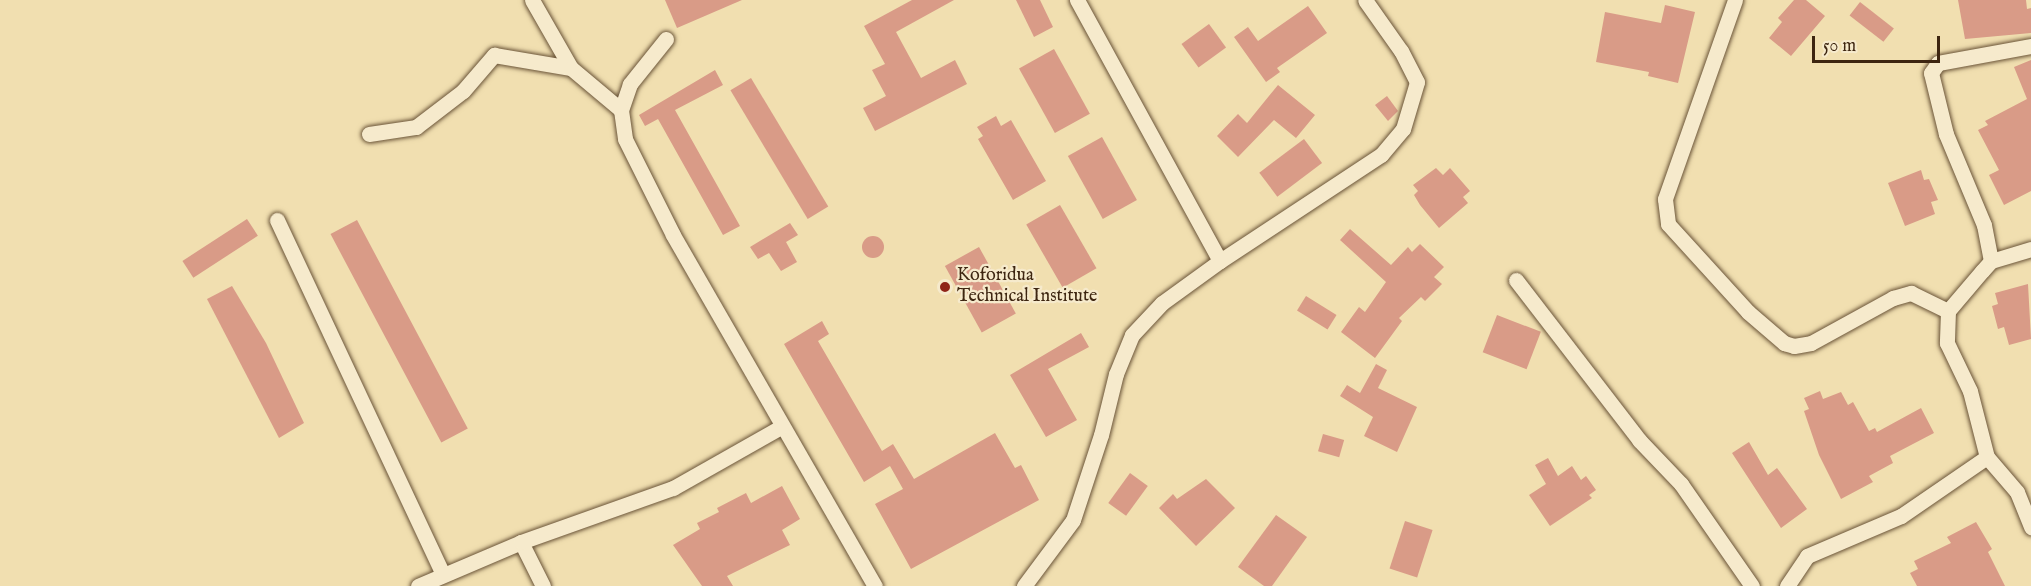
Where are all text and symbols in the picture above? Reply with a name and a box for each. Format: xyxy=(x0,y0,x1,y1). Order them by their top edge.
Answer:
scale bar xyxy=(1815,24,1942,62)
text: 50 m xyxy=(1823,35,1856,58)
place label: Koforidua Technical Institute xyxy=(957,266,1097,308)
marker: Koforidua Technical Institute xyxy=(938,280,952,294)

